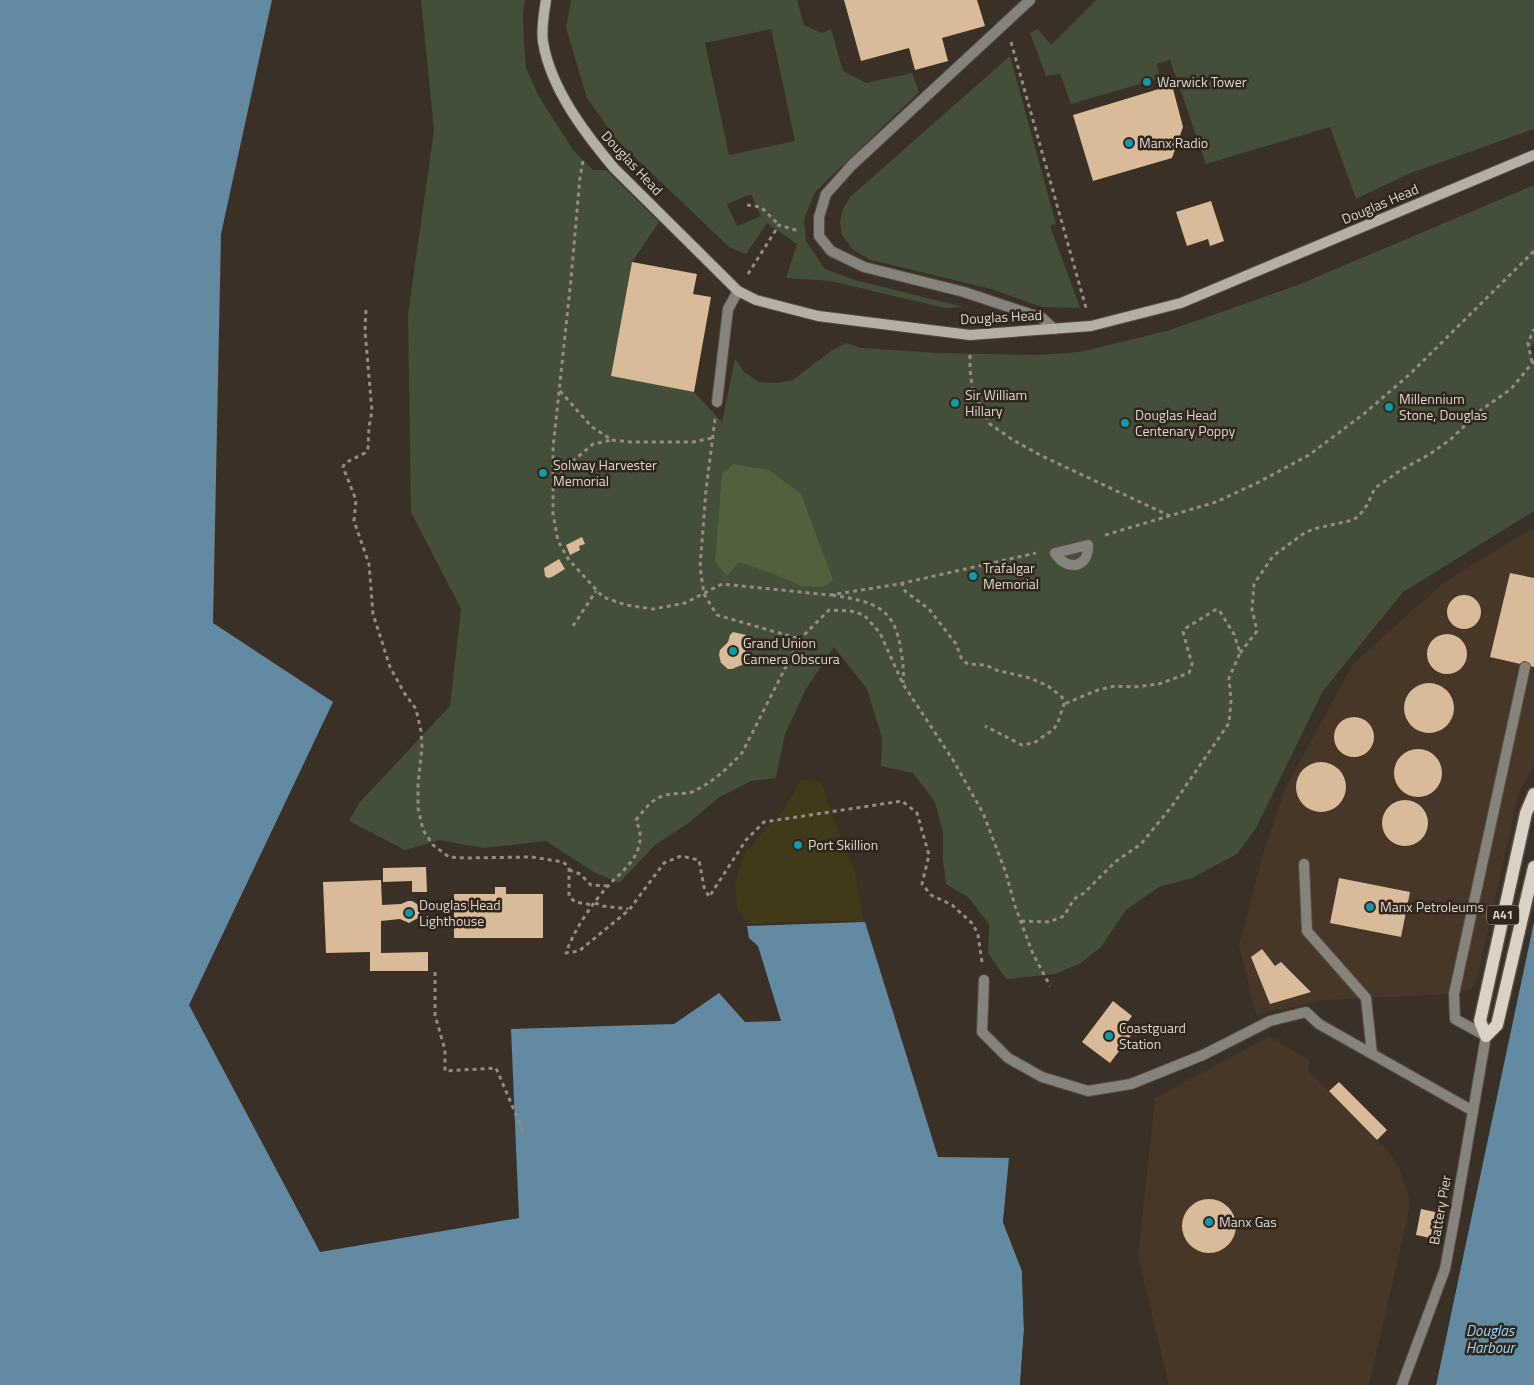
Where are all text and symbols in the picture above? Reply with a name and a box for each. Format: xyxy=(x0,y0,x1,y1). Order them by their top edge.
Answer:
place label: Warwick Tower xyxy=(1157,71,1247,92)
marker: Warwick Tower xyxy=(1141,76,1153,88)
street label: Douglas Head xyxy=(597,126,668,200)
place label: Manx Radio xyxy=(1139,132,1208,153)
marker: Manx Radio xyxy=(1123,137,1135,149)
street label: Douglas Head xyxy=(1338,178,1422,229)
street label: Douglas Head xyxy=(960,304,1042,329)
place label: Sir William Hillary xyxy=(965,384,1027,421)
place label: Millennium Stone, Douglas xyxy=(1399,388,1487,425)
marker: Sir William Hillary xyxy=(949,397,961,409)
marker: Millennium Stone, Douglas xyxy=(1383,401,1395,413)
place label: Douglas Head Centenary Poppy xyxy=(1135,404,1235,441)
marker: Douglas Head Centenary Poppy xyxy=(1119,417,1131,429)
place label: Solway Harvester Memorial xyxy=(553,454,657,491)
marker: Solway Harvester Memorial xyxy=(537,467,549,479)
place label: Trafalgar Memorial xyxy=(983,557,1039,594)
marker: Trafalgar Memorial xyxy=(967,570,979,582)
place label: Grand Union Camera Obscura xyxy=(743,632,840,669)
marker: Grand Union Camera Obscura xyxy=(727,645,739,657)
place label: Port Skillion xyxy=(808,834,878,855)
marker: Port Skillion xyxy=(792,839,804,851)
place label: Douglas Head Lighthouse xyxy=(419,894,501,931)
place label: Manx Petroleums xyxy=(1380,896,1484,917)
marker: Manx Petroleums xyxy=(1364,901,1376,913)
road number: A41 xyxy=(1487,906,1519,924)
marker: Douglas Head Lighthouse xyxy=(403,907,415,919)
place label: Coastguard Station xyxy=(1119,1017,1186,1054)
marker: Coastguard Station xyxy=(1103,1030,1115,1042)
street label: Battery Pier xyxy=(1423,1173,1456,1246)
place label: Manx Gas xyxy=(1219,1211,1277,1232)
marker: Manx Gas xyxy=(1203,1216,1215,1228)
water label: Douglas Harbour xyxy=(1466,1319,1517,1359)

